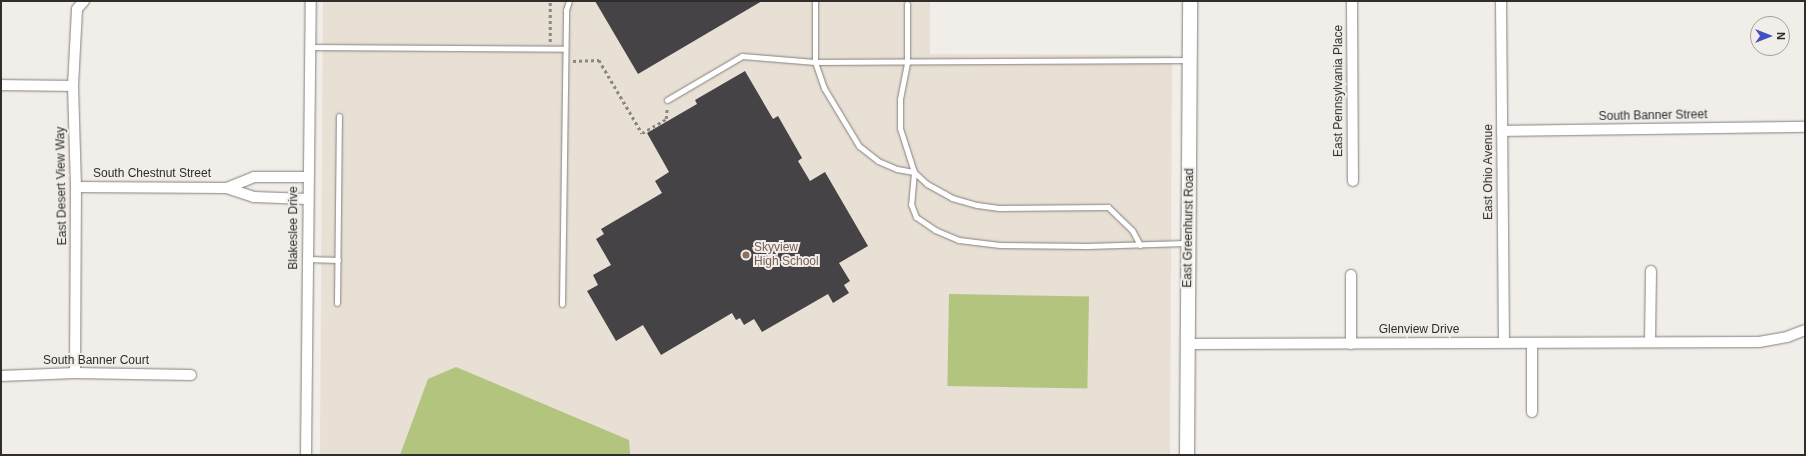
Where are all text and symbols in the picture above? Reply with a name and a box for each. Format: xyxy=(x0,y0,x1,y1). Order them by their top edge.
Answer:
north arrow xyxy=(1750,16,1790,56)
street label: East Pennsylvania Place xyxy=(1332,25,1346,157)
text: N xyxy=(1775,32,1787,40)
street label: South Banner Street xyxy=(1599,108,1707,124)
street label: East Ohio Avenue xyxy=(1482,124,1496,220)
street label: East Desert View Way xyxy=(54,127,70,245)
street label: South Chestnut Street xyxy=(93,167,211,181)
street label: East Greenhurst Road xyxy=(1181,168,1197,288)
street label: Blakeslee Drive xyxy=(287,186,301,270)
place label: Skyview High School xyxy=(754,241,819,269)
marker: Skyview High School xyxy=(741,250,751,260)
street label: Glenview Drive xyxy=(1379,323,1459,337)
street label: South Banner Court xyxy=(43,354,149,368)

